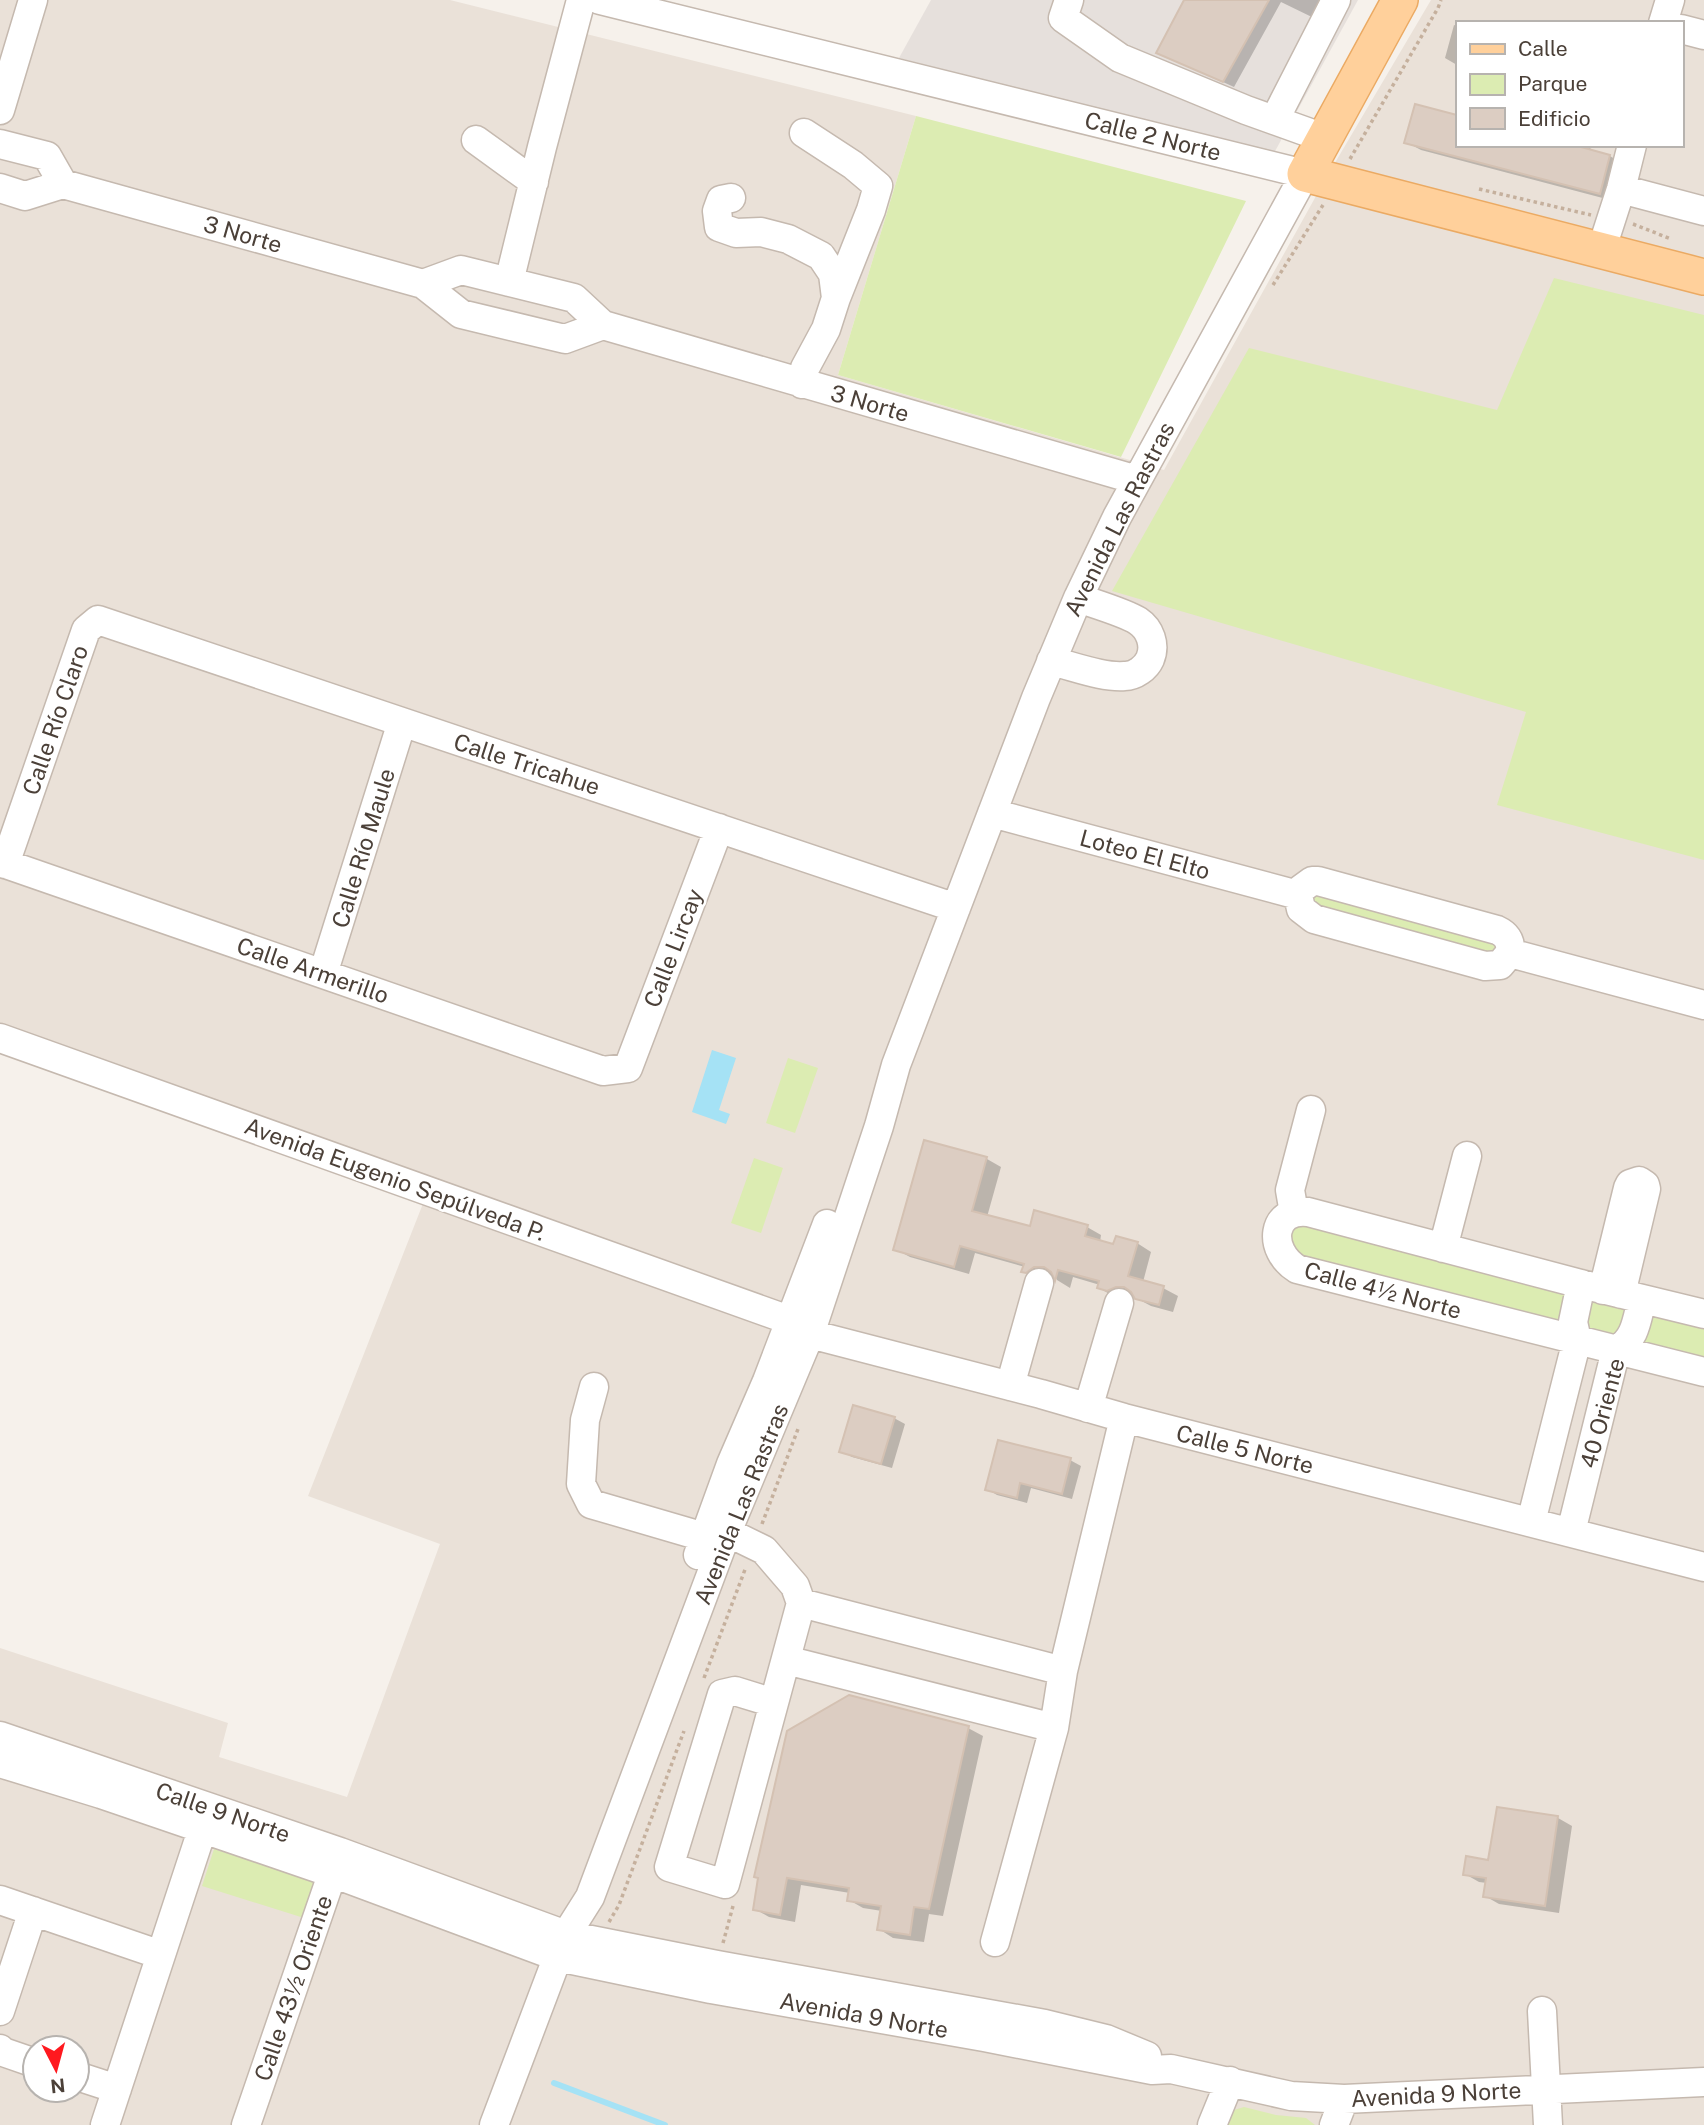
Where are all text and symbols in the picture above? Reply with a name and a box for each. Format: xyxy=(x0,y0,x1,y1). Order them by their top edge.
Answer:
legend xyxy=(1456,21,1683,147)
text: Calle xyxy=(1518,36,1568,61)
text: Parque xyxy=(1518,71,1587,96)
street label: Calle 2 Norte xyxy=(1082,106,1224,166)
text: Edificio xyxy=(1518,106,1591,131)
street label: 3 Norte xyxy=(201,210,285,258)
street label: 3 Norte xyxy=(828,379,912,427)
street label: Avenida Las Rastras xyxy=(1058,418,1180,620)
street label: Calle Río Claro xyxy=(17,642,93,798)
street label: Calle Tricahue xyxy=(450,728,604,800)
street label: Calle Río Maule xyxy=(326,765,400,931)
street label: Loteo El Elto xyxy=(1077,824,1213,884)
street label: Calle Lircay xyxy=(638,885,708,1011)
street label: Calle Armerillo xyxy=(233,931,393,1009)
street label: Avenida Eugenio Sepúlveda P. xyxy=(241,1112,549,1246)
street label: Calle 4½ Norte xyxy=(1301,1256,1465,1324)
street label: 40 Oriente xyxy=(1574,1355,1630,1471)
street label: Avenida Las Rastras xyxy=(688,1400,794,1608)
street label: Calle 5 Norte xyxy=(1173,1419,1317,1479)
street label: Calle 9 Norte xyxy=(152,1776,294,1848)
street label: Calle 43½ Oriente xyxy=(249,1892,337,2084)
street label: Avenida 9 Norte xyxy=(778,1987,950,2043)
north arrow xyxy=(21,2034,91,2104)
text: N xyxy=(49,2074,66,2098)
street label: Avenida 9 Norte xyxy=(1350,2076,1522,2112)

